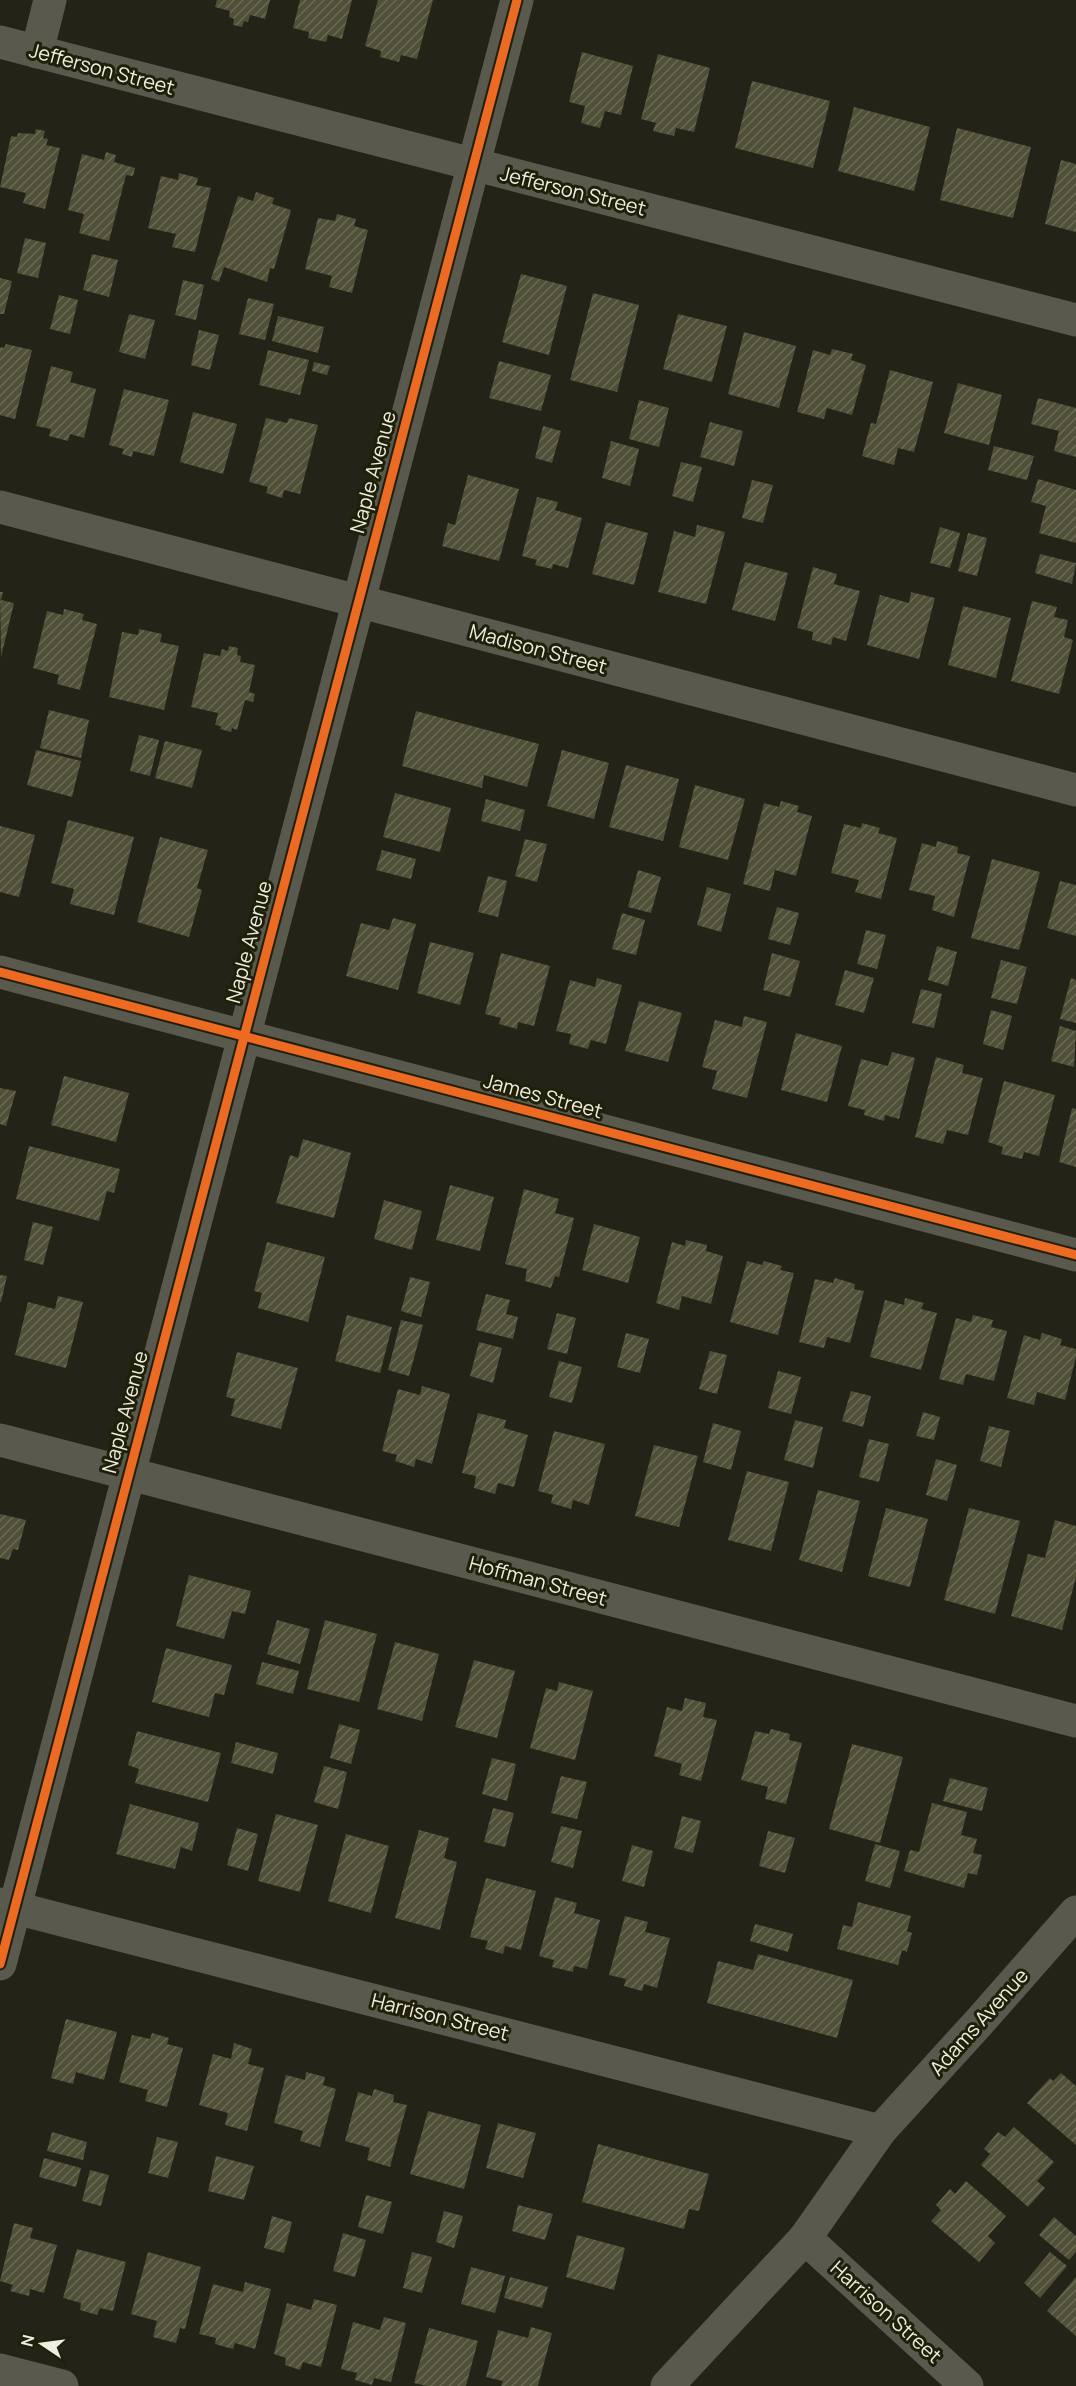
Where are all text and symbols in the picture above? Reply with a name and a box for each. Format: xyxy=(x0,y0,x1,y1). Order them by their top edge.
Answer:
street label: Jefferson Street xyxy=(27,36,178,101)
street label: Jefferson Street xyxy=(497,159,649,222)
street label: Naple Avenue xyxy=(343,408,402,536)
street label: Madison Street xyxy=(466,617,610,680)
street label: Naple Avenue xyxy=(219,878,278,1006)
street label: James Street xyxy=(481,1067,606,1124)
street label: Naple Avenue xyxy=(95,1348,154,1476)
street label: Hoffman Street xyxy=(466,1549,610,1612)
street label: Adams Avenue xyxy=(923,1962,1034,2081)
street label: Harrison Street xyxy=(369,1986,512,2047)
street label: Harrison Street xyxy=(825,2254,948,2369)
north arrow xyxy=(12,2314,72,2374)
text: N xyxy=(15,2333,39,2349)

